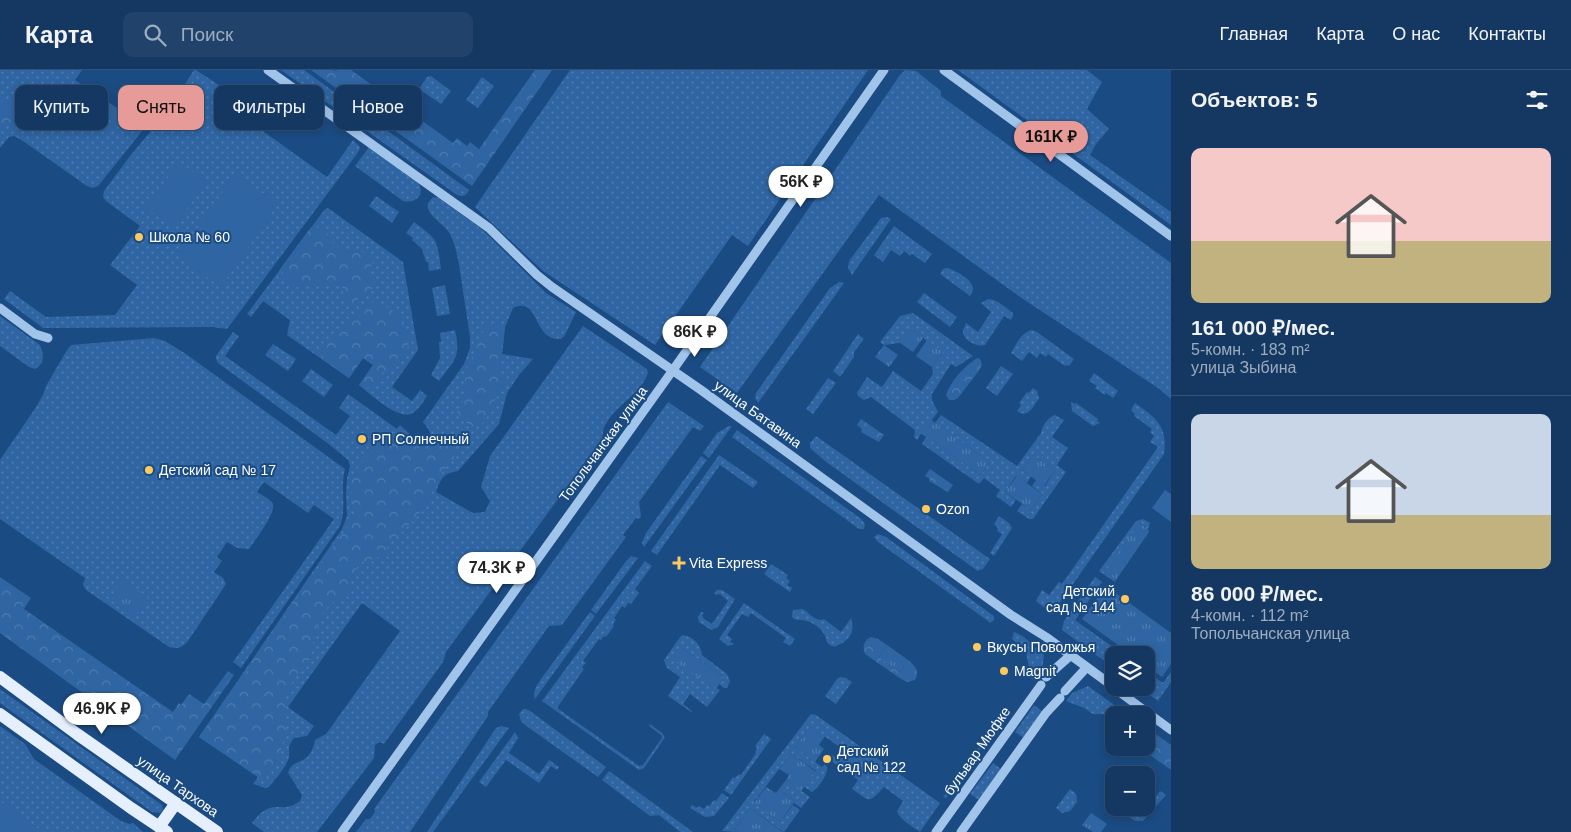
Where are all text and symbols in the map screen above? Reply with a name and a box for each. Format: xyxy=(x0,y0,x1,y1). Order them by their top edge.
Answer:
search box xyxy=(123,12,473,57)
text: Карта xyxy=(25,21,93,48)
icon: search xyxy=(141,21,169,49)
text: Поиск xyxy=(181,24,233,45)
text: Главная xyxy=(1220,24,1288,44)
text: Карта xyxy=(1316,24,1364,44)
text: О нас xyxy=(1392,24,1440,44)
text: Контакты xyxy=(1468,24,1546,44)
chip: Купить xyxy=(15,85,108,130)
chip: Снять xyxy=(118,85,204,130)
chip: Фильтры xyxy=(214,85,324,130)
chip: Новое xyxy=(334,85,422,130)
icon: filters xyxy=(1523,86,1551,114)
text: Объектов: 5 xyxy=(1191,88,1318,111)
pin: 161K ₽ xyxy=(1010,121,1092,163)
text: 161K ₽ xyxy=(1025,128,1077,145)
pin: 56K ₽ xyxy=(766,166,836,208)
text: 56K ₽ xyxy=(779,173,823,190)
icon: home xyxy=(1326,181,1416,271)
place label: Школа № 60 xyxy=(149,229,230,245)
marker: Школа № 60 xyxy=(133,231,145,243)
pin: 86K ₽ xyxy=(660,316,730,358)
text: 161 000 ₽/мес. xyxy=(1191,316,1335,339)
text: 86K ₽ xyxy=(673,323,717,340)
text: 5-комн. · 183 m² xyxy=(1191,341,1310,358)
text: улица Зыбина xyxy=(1191,359,1296,376)
street label: улица Батавина xyxy=(711,377,805,451)
street label: Топольчанская улица xyxy=(556,383,650,505)
place label: РП Солнечный xyxy=(372,431,469,447)
marker: РП Солнечный xyxy=(356,433,368,445)
icon: home xyxy=(1326,446,1416,536)
place label: Детский сад № 17 xyxy=(159,462,276,478)
marker: Детский сад № 17 xyxy=(143,464,155,476)
place label: Ozon xyxy=(936,501,969,517)
marker: Ozon xyxy=(920,503,932,515)
pin: 74.3K ₽ xyxy=(451,552,543,594)
place label: Vita Express xyxy=(689,555,767,571)
marker: Vita Express xyxy=(673,557,685,569)
text: 74.3K ₽ xyxy=(469,559,525,576)
text: 86 000 ₽/мес. xyxy=(1191,582,1324,605)
place label: Детский сад № 144 xyxy=(1046,583,1115,615)
marker: Детский сад № 144 xyxy=(1119,593,1131,605)
text: 4-комн. · 112 m² xyxy=(1191,607,1308,624)
text: Топольчанская улица xyxy=(1191,625,1350,642)
place label: Вкусы Поволжья xyxy=(987,639,1095,655)
marker: Вкусы Поволжья xyxy=(971,641,983,653)
map controls xyxy=(1105,646,1155,816)
button: layers xyxy=(1105,646,1155,696)
place label: Magnit xyxy=(1014,663,1056,679)
marker: Magnit xyxy=(998,665,1010,677)
pin: 46.9K ₽ xyxy=(56,692,148,735)
text: 46.9K ₽ xyxy=(74,700,130,717)
street label: бульвар Мюфке xyxy=(941,703,1014,798)
button: + xyxy=(1105,706,1155,756)
place label: Детский сад № 122 xyxy=(837,743,906,775)
street label: улица Тархова xyxy=(134,752,222,820)
marker: Детский сад № 122 xyxy=(821,753,833,765)
button: − xyxy=(1105,766,1155,816)

